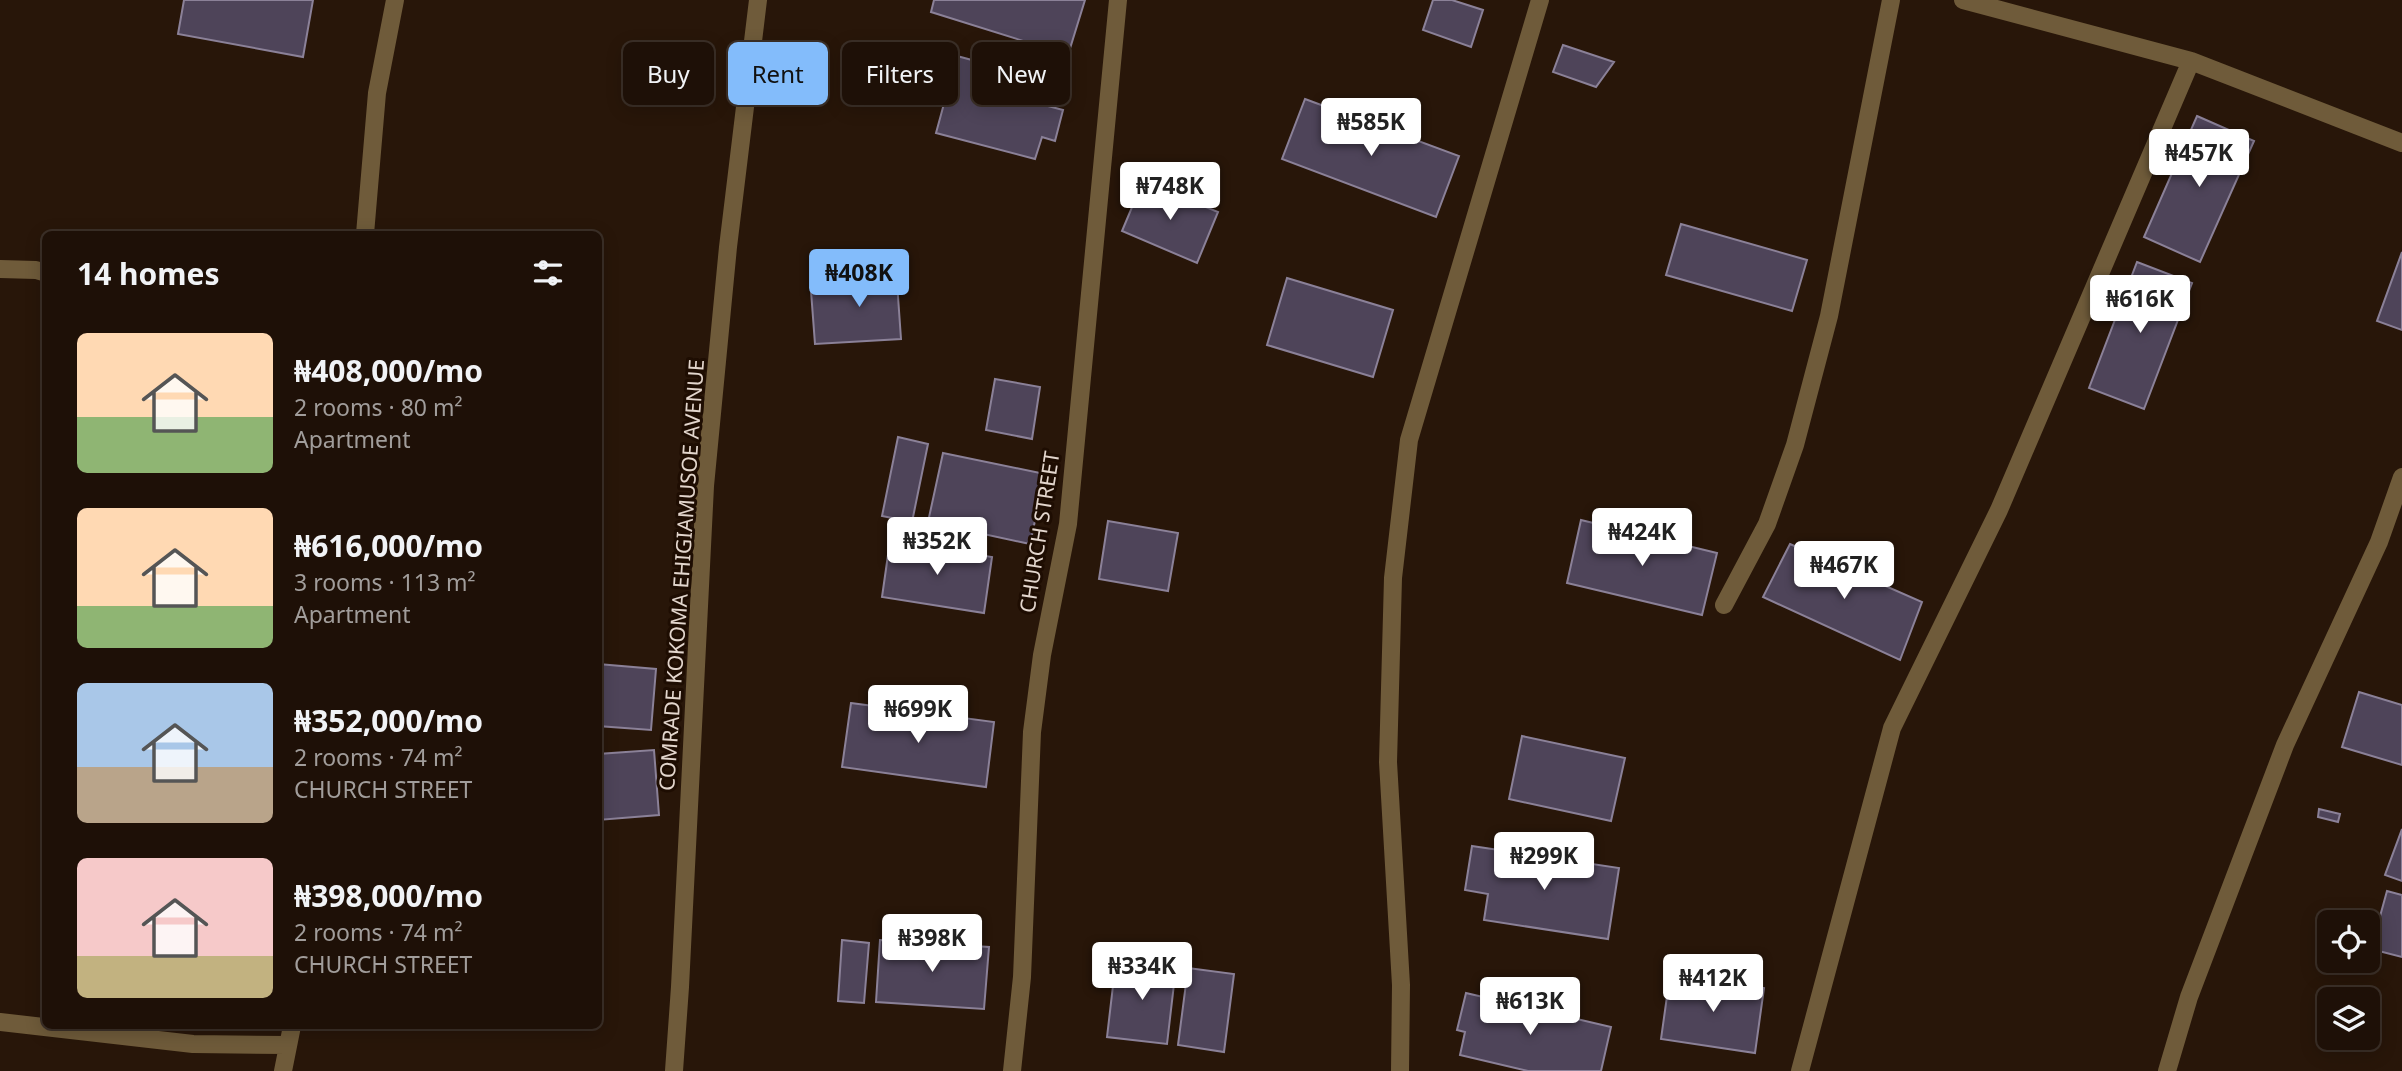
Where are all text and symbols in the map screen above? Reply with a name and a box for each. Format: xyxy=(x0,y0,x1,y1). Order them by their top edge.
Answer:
chip: Buy xyxy=(623,42,714,105)
chip: Rent xyxy=(728,42,828,105)
chip: Filters xyxy=(842,42,958,105)
chip: New xyxy=(972,42,1070,105)
pin: ₦585K xyxy=(1322,99,1420,158)
text: ₦585K xyxy=(1337,105,1405,137)
pin: ₦457K xyxy=(2150,130,2248,189)
text: ₦457K xyxy=(2165,136,2233,168)
pin: ₦748K xyxy=(1121,162,1219,222)
text: ₦748K xyxy=(1136,169,1204,201)
pin: ₦408K xyxy=(810,250,908,309)
text: 14 homes xyxy=(77,253,220,294)
icon: filters xyxy=(529,254,567,292)
text: ₦408K xyxy=(825,256,893,288)
pin: ₦616K xyxy=(2091,276,2189,335)
text: ₦616K xyxy=(2106,282,2174,314)
text: ₦408,000/mo xyxy=(294,350,483,391)
street label: COMRADE KOKOMA EHIGIAMUSOE AVENUE xyxy=(652,358,710,792)
icon: home xyxy=(133,361,217,445)
text: 2 rooms · 80 m² xyxy=(294,391,463,423)
text: Apartment xyxy=(294,423,411,455)
street label: CHURCH STREET xyxy=(1012,449,1066,615)
pin: ₦424K xyxy=(1593,508,1691,568)
text: ₦424K xyxy=(1608,515,1676,547)
pin: ₦352K xyxy=(888,518,986,577)
text: ₦352K xyxy=(903,524,971,556)
text: ₦616,000/mo xyxy=(294,525,483,566)
icon: home xyxy=(133,536,217,620)
pin: ₦467K xyxy=(1795,542,1893,601)
text: ₦467K xyxy=(1810,548,1878,580)
text: 3 rooms · 113 m² xyxy=(294,566,476,598)
text: Apartment xyxy=(294,598,411,630)
pin: ₦699K xyxy=(869,686,967,745)
text: ₦699K xyxy=(884,692,952,724)
text: ₦352,000/mo xyxy=(294,700,483,741)
icon: home xyxy=(133,711,217,795)
text: 2 rooms · 74 m² xyxy=(294,741,463,773)
text: CHURCH STREET xyxy=(294,773,472,805)
pin: ₦299K xyxy=(1495,832,1593,892)
text: ₦299K xyxy=(1510,839,1578,871)
text: ₦398,000/mo xyxy=(294,875,483,916)
icon: home xyxy=(133,886,217,970)
map controls xyxy=(2317,910,2380,1050)
button: locate xyxy=(2317,910,2380,973)
pin: ₦398K xyxy=(883,914,981,974)
text: 2 rooms · 74 m² xyxy=(294,916,463,948)
text: ₦398K xyxy=(898,921,966,953)
pin: ₦334K xyxy=(1093,942,1191,1002)
text: CHURCH STREET xyxy=(294,948,472,980)
text: ₦334K xyxy=(1108,949,1176,981)
pin: ₦412K xyxy=(1664,954,1762,1014)
text: ₦412K xyxy=(1679,961,1747,993)
pin: ₦613K xyxy=(1481,978,1579,1037)
text: ₦613K xyxy=(1496,984,1564,1016)
button: layers xyxy=(2317,987,2380,1050)

